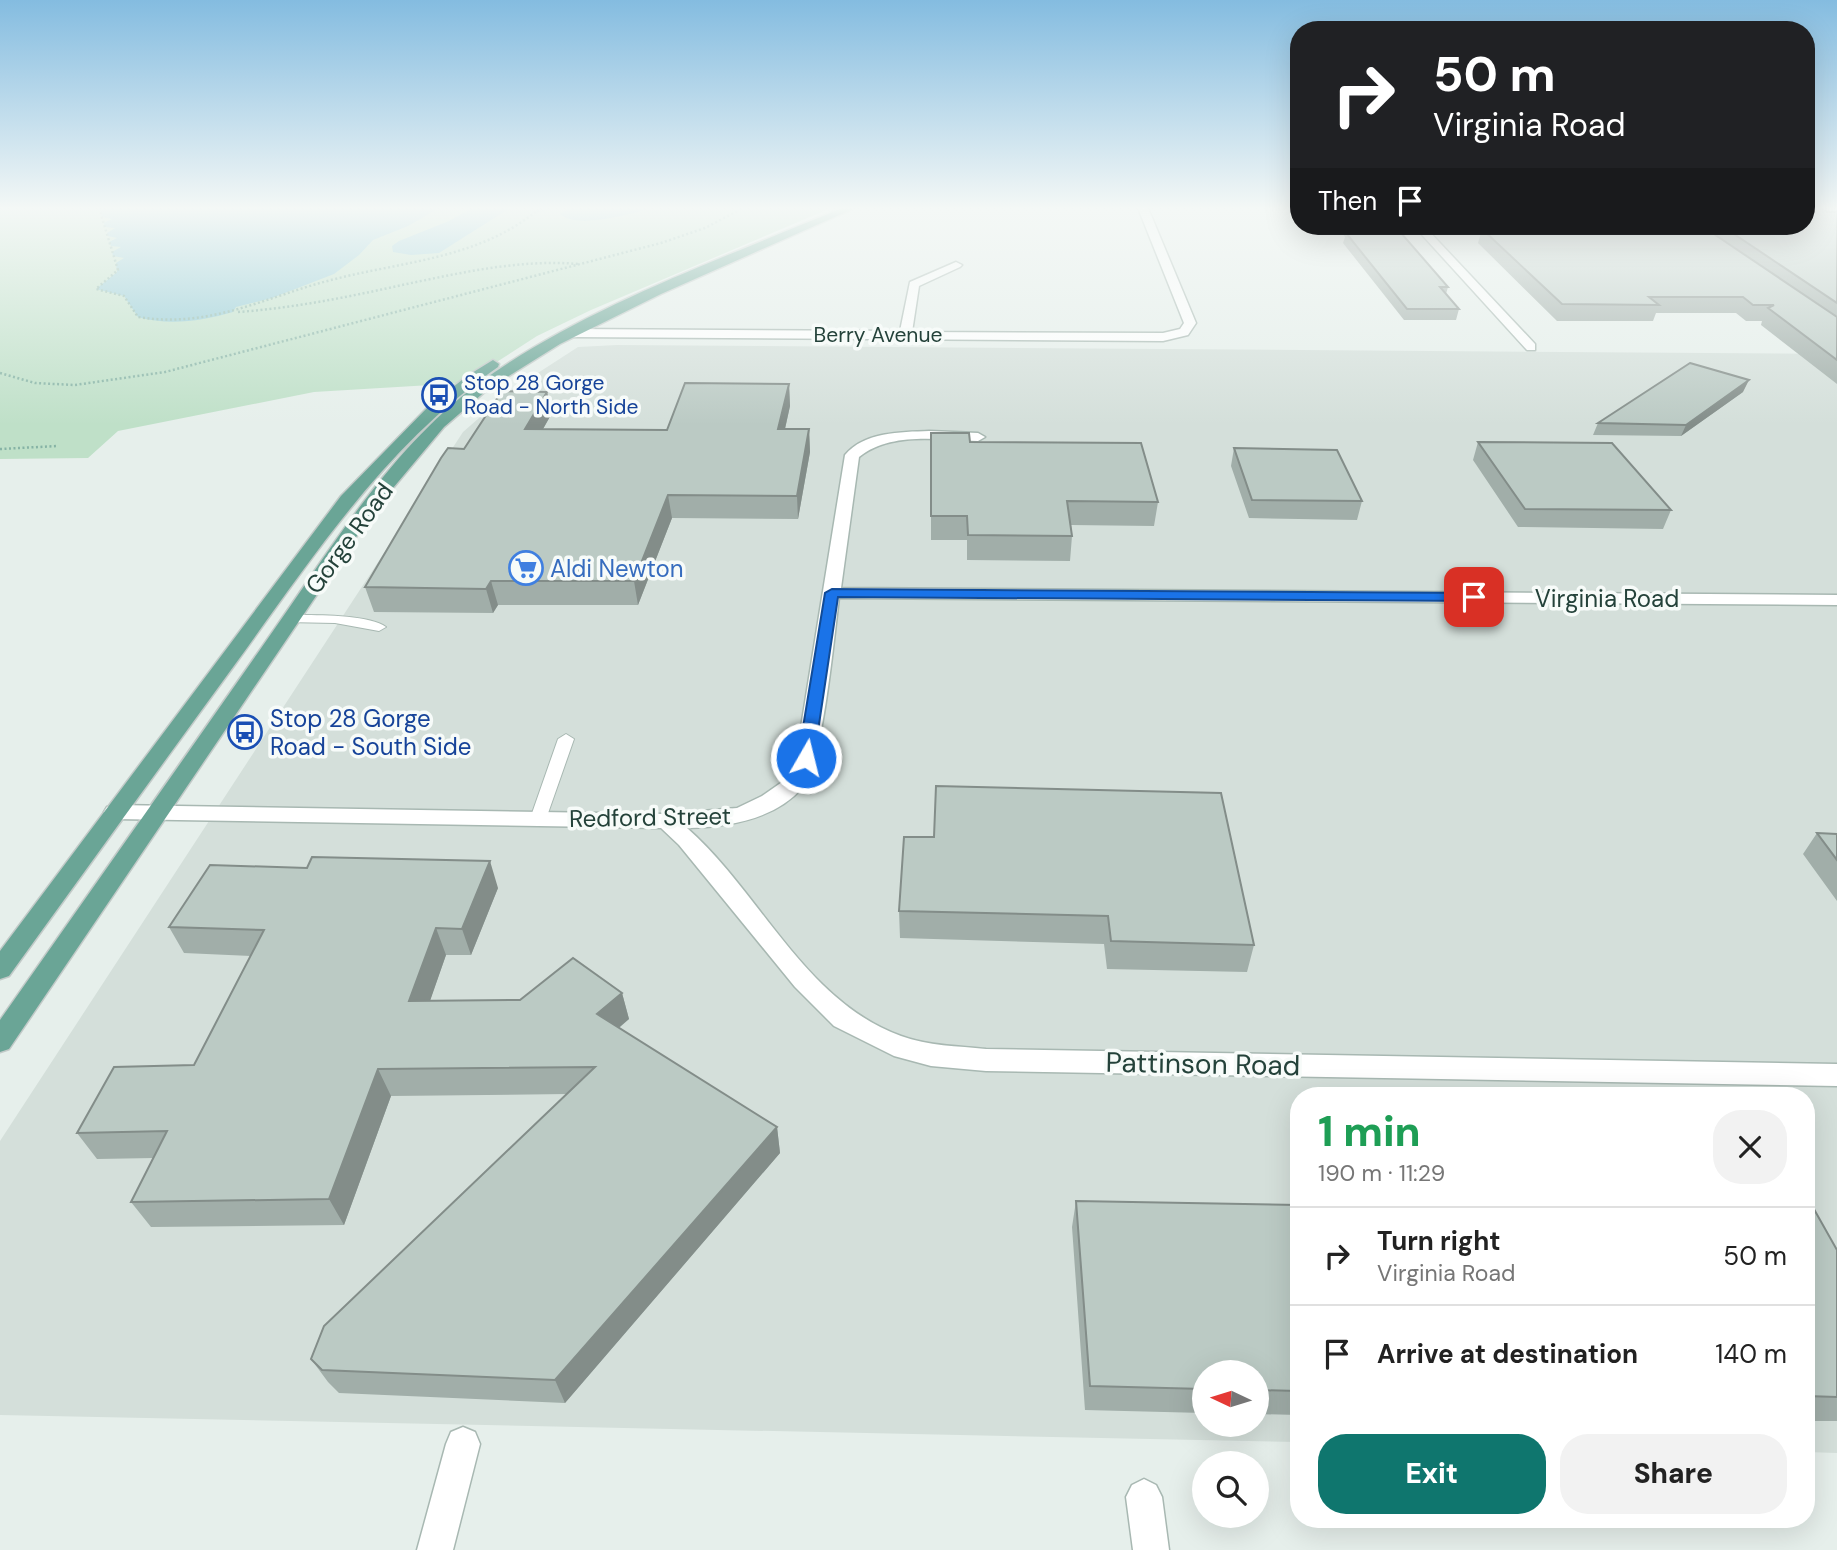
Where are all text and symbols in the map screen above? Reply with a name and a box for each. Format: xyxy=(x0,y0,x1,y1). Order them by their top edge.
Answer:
text: 50 m xyxy=(1433,42,1556,106)
icon: right xyxy=(1318,49,1409,140)
text: Virginia Road xyxy=(1433,104,1626,146)
icon: arrive xyxy=(1391,182,1429,220)
text: Then xyxy=(1318,184,1377,218)
street label: Berry Avenue xyxy=(814,321,942,349)
place label: Stop 28 Gorge Road - North Side xyxy=(464,369,638,421)
bus stop icon: Stop 28 Gorge Road - North Side xyxy=(420,376,458,414)
street label: Gorge Road xyxy=(298,476,400,600)
supermarket icon: Aldi Newton xyxy=(507,549,545,587)
place label: Aldi Newton xyxy=(550,553,684,584)
pin xyxy=(1444,567,1504,627)
icon: arrive xyxy=(1455,578,1493,616)
street label: Virginia Road xyxy=(1535,583,1679,614)
place label: Stop 28 Gorge Road - South Side xyxy=(270,703,471,762)
bus stop icon: Stop 28 Gorge Road - South Side xyxy=(226,713,264,751)
position arrow xyxy=(769,721,843,795)
street label: Redford Street xyxy=(569,800,731,834)
street label: Pattinson Road xyxy=(1105,1044,1301,1084)
text: 1 min xyxy=(1318,1104,1421,1159)
button: close xyxy=(1713,1110,1787,1184)
text: 190 m · 11:29 xyxy=(1318,1158,1445,1188)
text: Turn right xyxy=(1377,1224,1501,1258)
icon: right xyxy=(1318,1237,1356,1275)
text: 50 m xyxy=(1723,1239,1787,1273)
text: Virginia Road xyxy=(1377,1258,1515,1288)
icon: arrive xyxy=(1318,1335,1356,1373)
text: Arrive at destination xyxy=(1377,1337,1638,1371)
text: 140 m xyxy=(1715,1337,1787,1371)
north arrow xyxy=(1192,1360,1269,1437)
map controls xyxy=(1192,1360,1269,1528)
button: Exit xyxy=(1318,1434,1546,1514)
button: Share xyxy=(1560,1434,1787,1514)
button: search xyxy=(1192,1451,1269,1528)

